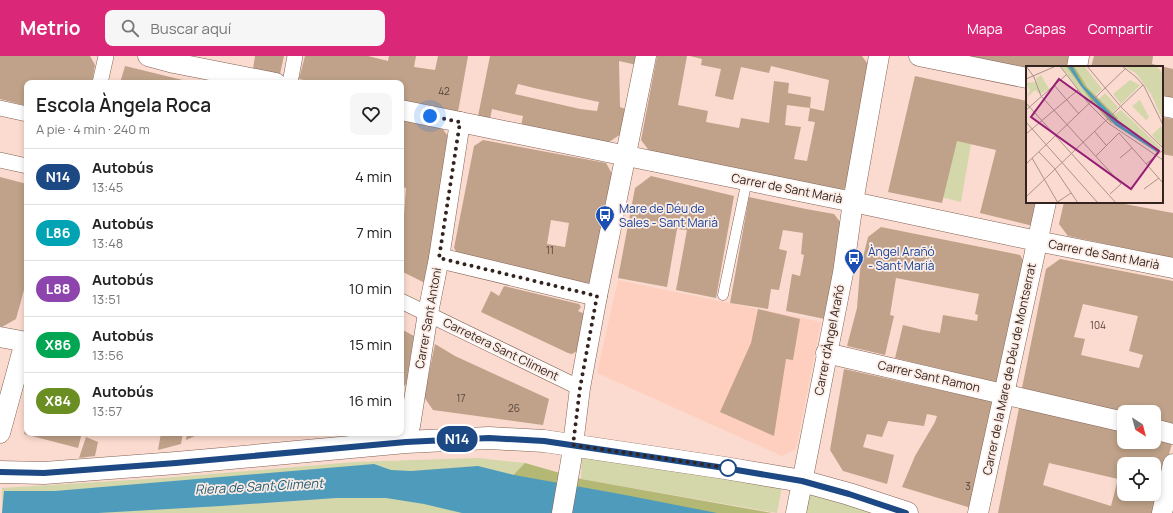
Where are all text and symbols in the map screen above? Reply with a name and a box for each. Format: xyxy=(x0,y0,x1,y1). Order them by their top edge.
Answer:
search box xyxy=(105,10,385,46)
text: Metrio xyxy=(20,15,81,41)
icon: search xyxy=(119,17,141,39)
text: Buscar aquí xyxy=(151,18,231,39)
text: Mapa xyxy=(967,19,1003,38)
text: Capas xyxy=(1025,19,1066,38)
text: Compartir xyxy=(1088,19,1153,38)
inset map xyxy=(1026,66,1163,203)
house number: 42 xyxy=(438,84,450,98)
text: Escola Àngela Roca xyxy=(36,92,211,118)
button: heart xyxy=(350,93,392,135)
your location xyxy=(420,106,440,126)
text: A pie · 4 min · 240 m xyxy=(36,120,150,138)
text: Autobús xyxy=(92,157,154,178)
text: 4 min xyxy=(355,166,392,187)
text: N14 xyxy=(46,167,70,186)
street label: Carrer de Sant Marià xyxy=(730,169,844,207)
text: 13:45 xyxy=(92,178,123,196)
place label: Mare de Déu de Sales - Sant Marià xyxy=(619,200,718,231)
bus stop icon: Mare de Déu de Sales - Sant Marià xyxy=(594,204,616,232)
text: Autobús xyxy=(92,213,154,234)
text: 7 min xyxy=(356,222,392,243)
text: L86 xyxy=(46,223,70,242)
text: 13:48 xyxy=(92,234,123,252)
street label: Carrer de Sant Marià xyxy=(1047,235,1161,273)
house number: 11 xyxy=(546,243,554,257)
place label: Àngel Arañó - Sant Marià xyxy=(868,243,935,274)
bus stop icon: Àngel Arañó - Sant Marià xyxy=(843,247,865,275)
street label: Carrer de la Mare de Déu de Montserrat xyxy=(978,261,1040,477)
street label: Carrer Sant Antoni xyxy=(411,266,445,370)
text: Autobús xyxy=(92,269,154,290)
text: 10 min xyxy=(349,278,392,299)
text: L88 xyxy=(46,279,70,298)
street label: Carrer d'Àngel Arañó xyxy=(810,283,848,397)
text: 13:51 xyxy=(92,290,121,308)
street label: Carretera Sant Climent xyxy=(440,314,562,385)
house number: 104 xyxy=(1090,318,1106,332)
text: Autobús xyxy=(92,325,154,346)
text: 15 min xyxy=(349,334,392,355)
text: X86 xyxy=(45,335,71,354)
text: 13:56 xyxy=(92,346,124,364)
street label: Carrer Sant Ramon xyxy=(876,356,982,396)
text: Autobús xyxy=(92,381,154,402)
text: 16 min xyxy=(349,390,392,411)
text: X84 xyxy=(45,391,71,410)
house number: 17 xyxy=(457,391,465,405)
house number: 26 xyxy=(508,401,520,415)
text: 13:57 xyxy=(92,402,122,420)
north arrow xyxy=(1117,405,1161,449)
map controls xyxy=(1117,405,1161,501)
line badge: N14 xyxy=(434,426,480,452)
text: N14 xyxy=(445,429,469,448)
button: locate xyxy=(1117,457,1161,501)
unlabelled marker xyxy=(719,459,737,477)
water label: Riera de Sant Climent xyxy=(194,474,325,498)
house number: 3 xyxy=(965,479,971,493)

